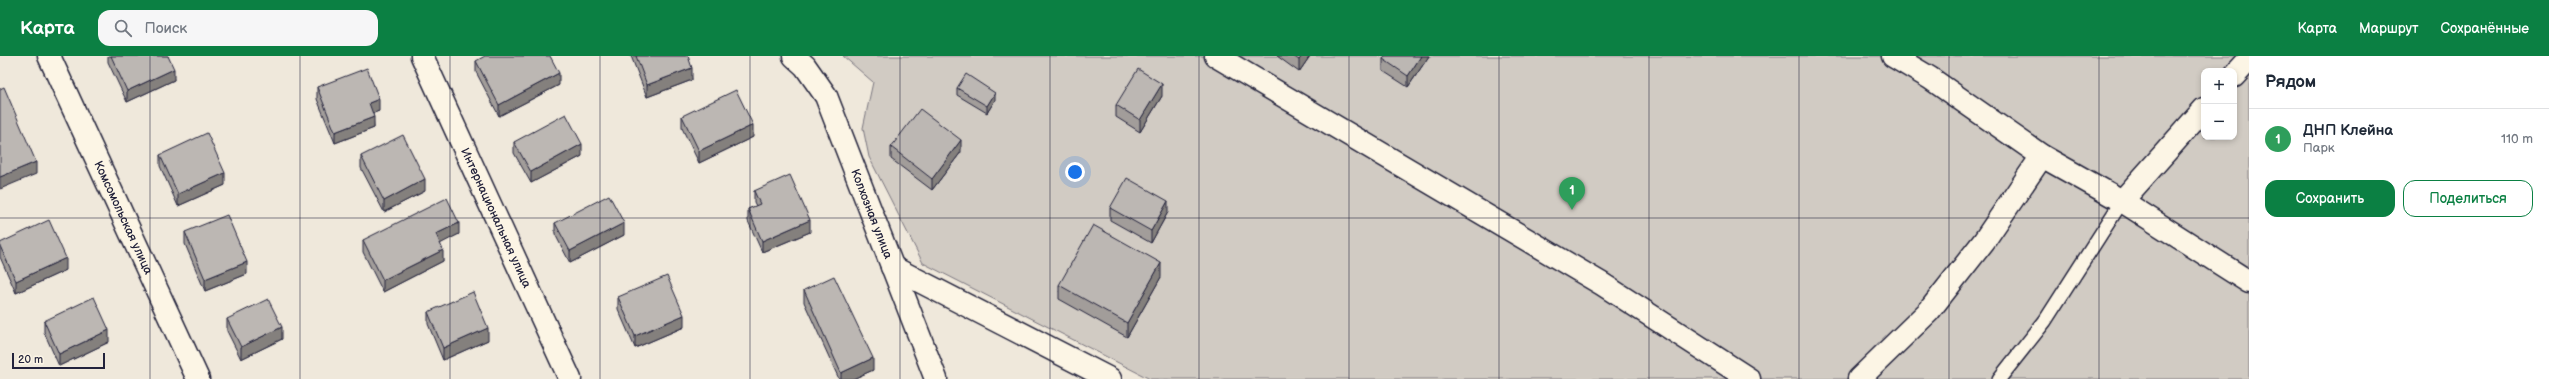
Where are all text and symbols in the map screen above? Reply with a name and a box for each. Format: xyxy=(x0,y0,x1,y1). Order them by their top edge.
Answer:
search box xyxy=(98,10,378,46)
text: Карта xyxy=(20,17,74,40)
icon: search xyxy=(112,17,134,39)
text: Поиск xyxy=(144,19,187,38)
text: Карта xyxy=(2298,20,2337,37)
text: Маршрут xyxy=(2359,20,2419,37)
text: Сохранённые xyxy=(2441,20,2529,37)
map controls xyxy=(2201,68,2237,140)
button: + xyxy=(2201,68,2237,104)
text: Рядом xyxy=(2265,72,2316,92)
button: − xyxy=(2201,104,2237,140)
text: ДНП Клейна xyxy=(2303,121,2393,140)
text: 1 xyxy=(2275,131,2281,147)
text: 110 m xyxy=(2501,131,2533,147)
text: Парк xyxy=(2303,140,2335,156)
street label: Интернациональная улица xyxy=(457,146,534,290)
street label: Комсомольская улица xyxy=(90,159,156,277)
your location xyxy=(1065,162,1085,182)
street label: Колхозная улица xyxy=(847,167,896,261)
pin: 1 xyxy=(1559,177,1585,210)
button: Сохранить xyxy=(2265,180,2395,217)
button: Поделиться xyxy=(2403,180,2533,217)
scale bar xyxy=(12,351,105,370)
text: 20 m xyxy=(18,353,43,366)

